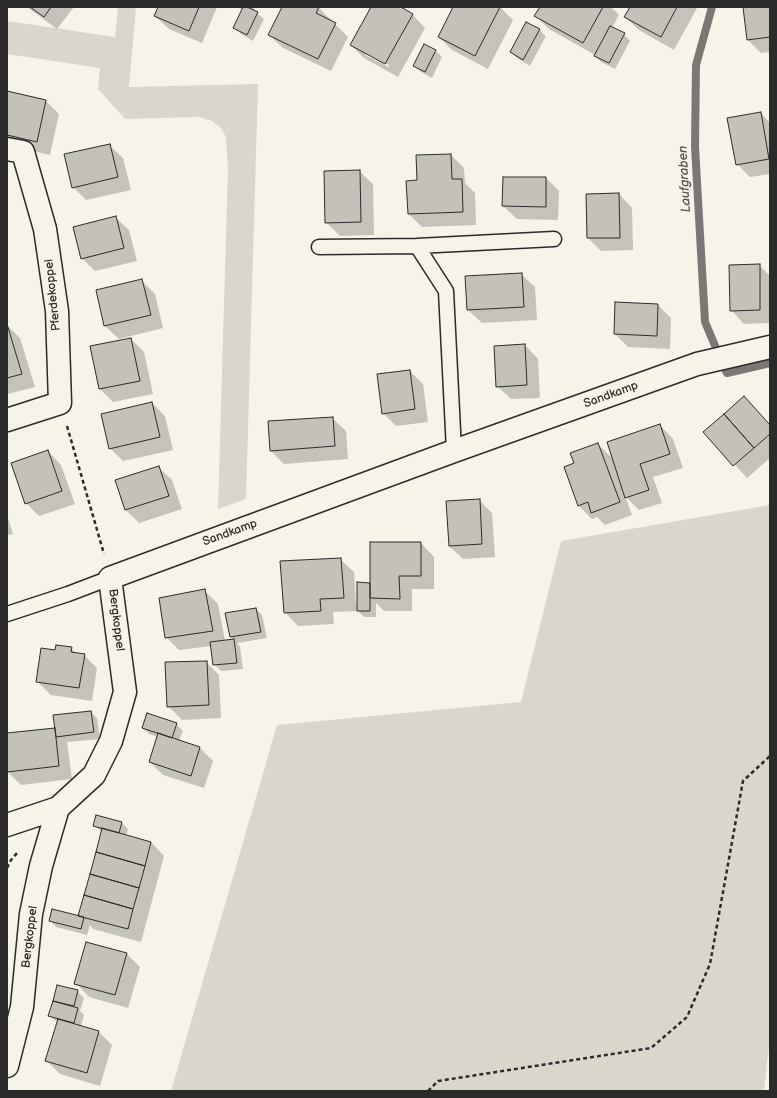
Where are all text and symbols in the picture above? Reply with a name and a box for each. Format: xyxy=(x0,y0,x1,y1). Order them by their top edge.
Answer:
water label: Laufgraben xyxy=(675,145,695,213)
street label: Pferdekoppel xyxy=(42,258,64,332)
street label: Sandkamp xyxy=(582,378,640,412)
street label: Sandkamp xyxy=(201,516,259,550)
street label: Bergkoppel xyxy=(105,588,127,652)
street label: Bergkoppel xyxy=(19,905,41,969)

